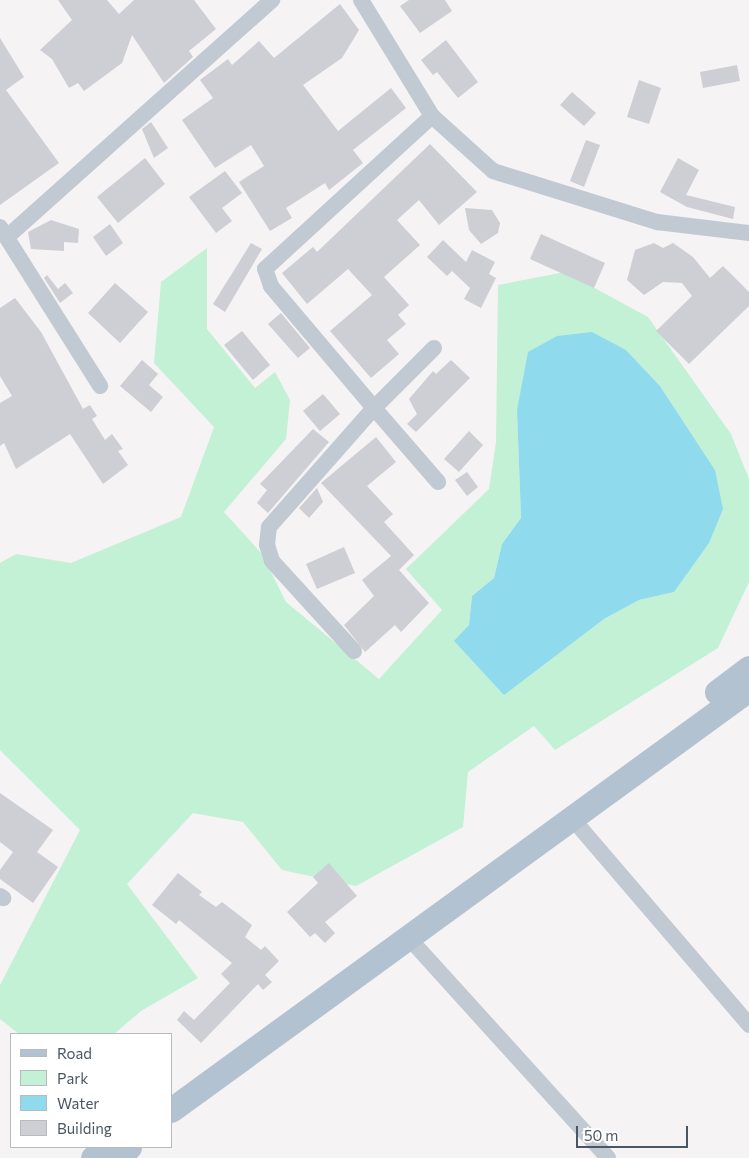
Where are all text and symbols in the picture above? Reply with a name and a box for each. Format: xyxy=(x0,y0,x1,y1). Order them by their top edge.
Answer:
legend xyxy=(10,1033,172,1148)
text: Road xyxy=(57,1044,92,1062)
text: Park xyxy=(57,1069,88,1087)
text: Water xyxy=(57,1094,99,1112)
scale bar xyxy=(579,1116,692,1148)
text: Building xyxy=(57,1119,112,1137)
text: 50 m xyxy=(584,1126,618,1144)

